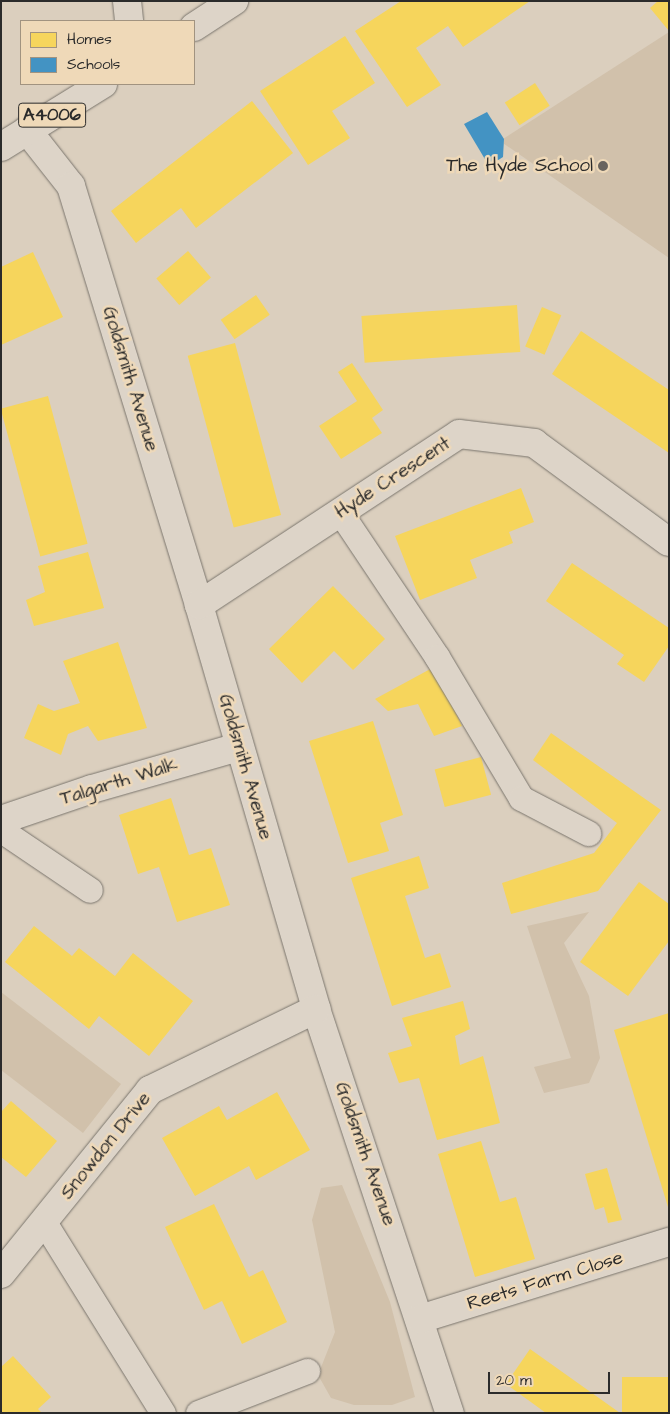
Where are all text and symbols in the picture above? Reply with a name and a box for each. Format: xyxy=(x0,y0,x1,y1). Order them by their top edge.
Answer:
legend xyxy=(20,20,195,85)
text: Homes xyxy=(67,29,112,50)
text: Schools xyxy=(67,54,120,75)
road number: A4006 xyxy=(17,100,87,130)
place label: The Hyde School xyxy=(446,155,593,177)
marker: The Hyde School xyxy=(597,160,609,172)
street label: Goldsmith Avenue xyxy=(97,304,163,454)
street label: Hyde Crescent xyxy=(331,432,455,524)
street label: Goldsmith Avenue xyxy=(213,692,277,842)
street label: Talgarth Walk xyxy=(58,753,180,811)
street label: Goldsmith Avenue xyxy=(330,1079,400,1229)
street label: Snowdon Drive xyxy=(56,1088,156,1204)
street label: Reets Farm Close xyxy=(464,1246,626,1316)
scale bar xyxy=(490,1362,612,1394)
text: 20 m xyxy=(496,1370,532,1391)

